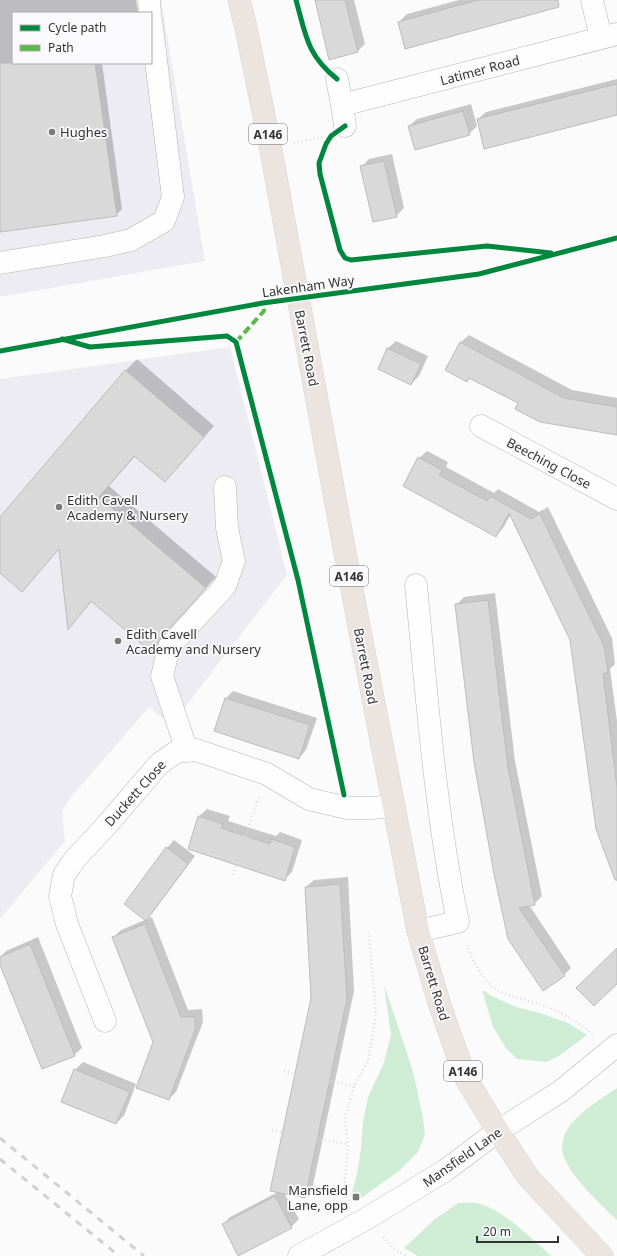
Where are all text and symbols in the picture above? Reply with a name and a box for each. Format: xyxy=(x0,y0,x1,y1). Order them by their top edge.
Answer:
legend xyxy=(12,12,152,64)
text: Cycle path xyxy=(48,19,106,36)
text: Path xyxy=(48,39,74,56)
street label: Latimer Road xyxy=(438,51,522,89)
place label: Hughes xyxy=(60,123,107,141)
road number: A146 xyxy=(249,124,287,144)
marker: Hughes xyxy=(47,127,57,137)
street label: Lakenham Way xyxy=(261,271,356,301)
street label: Barrett Road xyxy=(291,308,323,388)
street label: Beeching Close xyxy=(504,433,594,493)
place label: Edith Cavell Academy & Nursery xyxy=(67,491,188,524)
marker: Edith Cavell Academy & Nursery xyxy=(54,502,64,512)
road number: A146 xyxy=(330,566,368,586)
place label: Edith Cavell Academy and Nursery xyxy=(126,625,261,658)
street label: Barrett Road xyxy=(350,626,382,706)
marker: Edith Cavell Academy and Nursery xyxy=(113,636,123,646)
street label: Duckett Close xyxy=(100,756,170,830)
street label: Barrett Road xyxy=(414,943,454,1023)
road number: A146 xyxy=(444,1061,482,1081)
street label: Mansfield Lane xyxy=(419,1123,505,1191)
place label: Mansfield Lane, opp xyxy=(288,1181,348,1214)
marker: Mansfield Lane, opp xyxy=(351,1192,361,1202)
scale bar xyxy=(477,1218,558,1244)
text: 20 m xyxy=(483,1223,511,1240)

